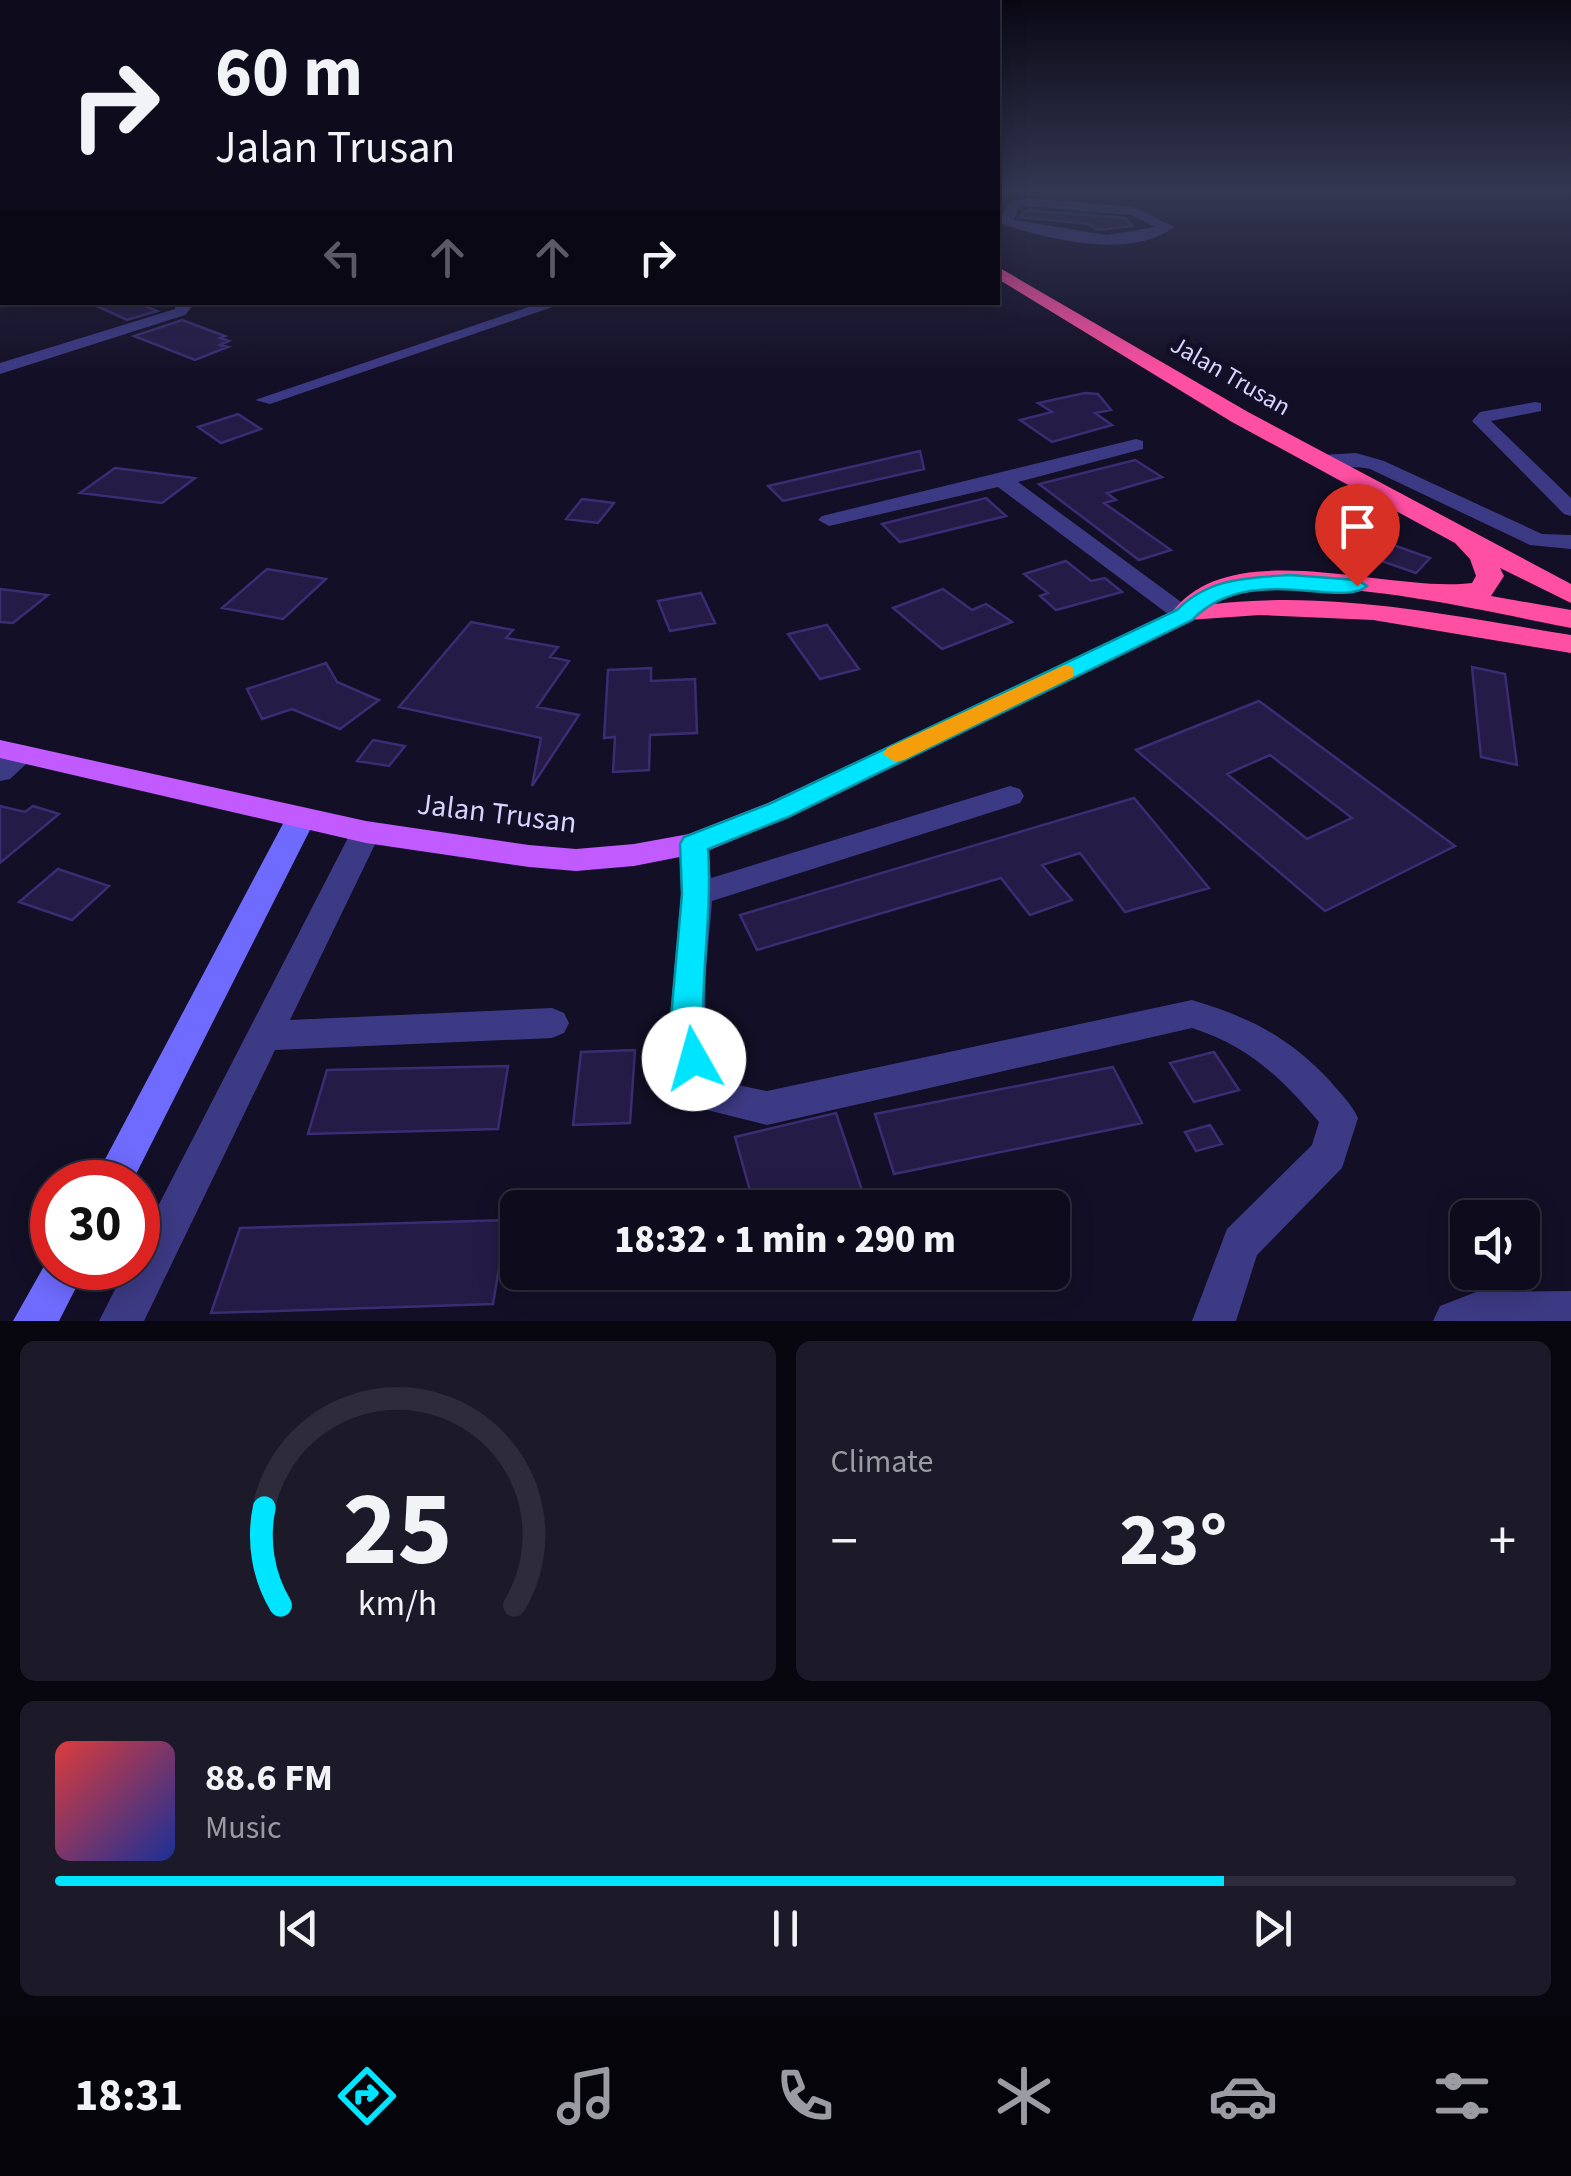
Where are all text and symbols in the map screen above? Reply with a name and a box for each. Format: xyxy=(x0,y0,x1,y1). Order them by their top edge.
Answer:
text: 60 m xyxy=(215,23,363,123)
icon: right xyxy=(50,40,180,170)
text: Jalan Trusan xyxy=(215,116,455,180)
icon: left xyxy=(315,230,370,285)
icon: ahead xyxy=(420,230,475,285)
icon: ahead xyxy=(525,230,580,285)
icon: right xyxy=(630,230,685,285)
street label: Jalan Trusan xyxy=(1164,327,1297,425)
pin xyxy=(1315,484,1400,587)
icon: arrive xyxy=(1330,499,1385,554)
street label: Jalan Trusan xyxy=(415,782,579,845)
position arrow xyxy=(642,1007,746,1111)
speed limit sign: 30 xyxy=(30,1160,160,1290)
map controls xyxy=(1450,1200,1540,1290)
button: sound xyxy=(1450,1200,1540,1290)
text: 18:32 · 1 min · 290 m xyxy=(614,1213,956,1267)
text: Climate xyxy=(831,1439,933,1485)
text: 25 xyxy=(343,1457,453,1605)
text: 23° xyxy=(1119,1487,1227,1594)
text: − xyxy=(831,1503,858,1581)
text: + xyxy=(1489,1503,1516,1581)
text: km/h xyxy=(358,1578,437,1629)
text: 88.6 FM xyxy=(205,1751,333,1805)
text: Music xyxy=(205,1805,282,1851)
icon: previous xyxy=(271,1901,326,1956)
icon: pause xyxy=(758,1901,813,1956)
icon: next xyxy=(1245,1901,1300,1956)
icon: directions xyxy=(332,2061,402,2131)
icon: music xyxy=(551,2061,621,2131)
icon: phone xyxy=(770,2061,840,2131)
icon: climate xyxy=(989,2061,1059,2131)
icon: car xyxy=(1208,2061,1278,2131)
icon: filters xyxy=(1427,2061,1497,2131)
text: 18:31 xyxy=(74,2064,183,2128)

